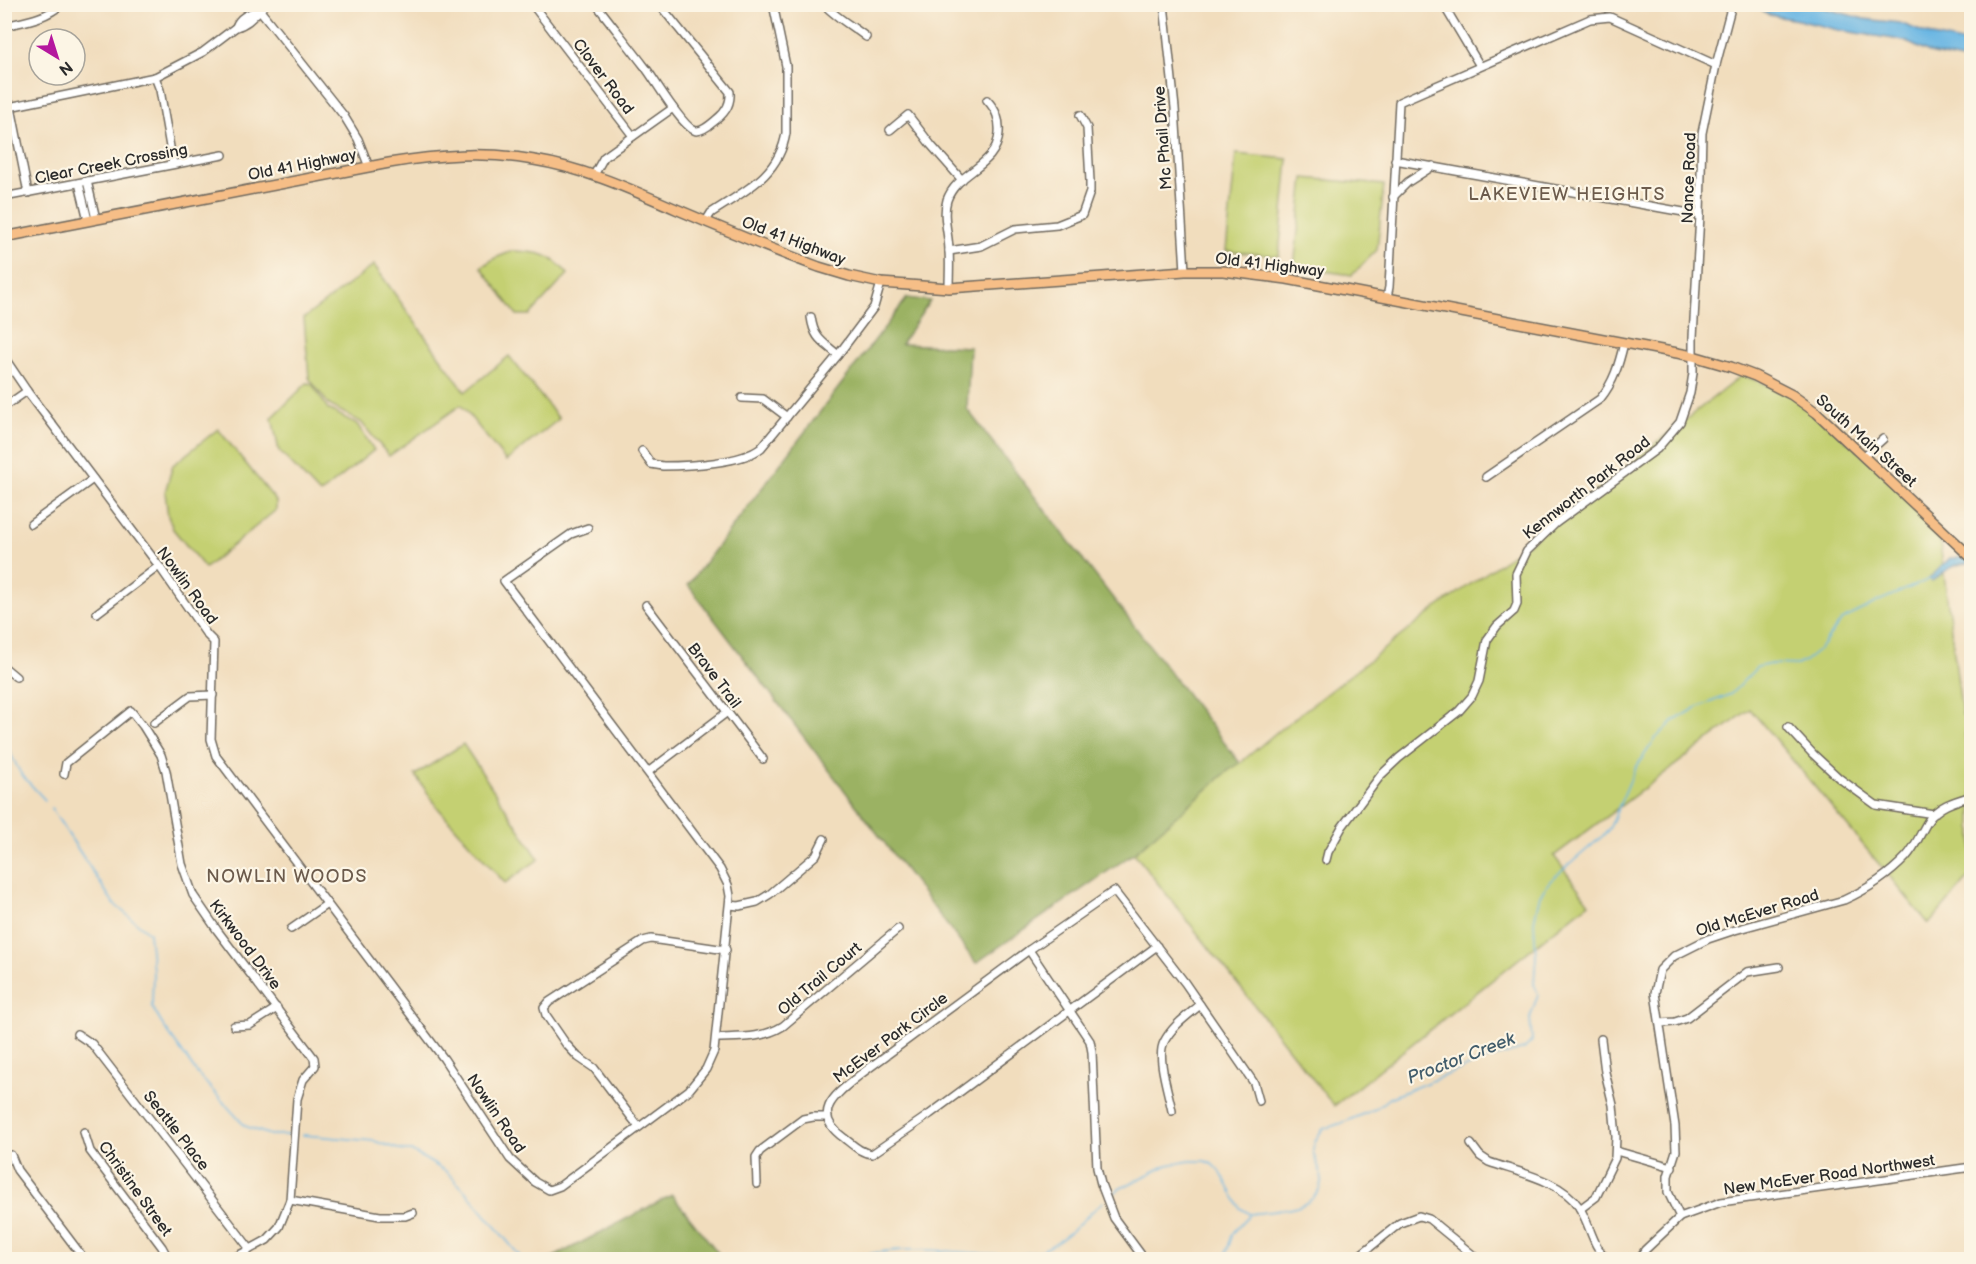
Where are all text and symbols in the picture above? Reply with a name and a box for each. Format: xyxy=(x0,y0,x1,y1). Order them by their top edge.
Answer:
north arrow xyxy=(27,27,87,87)
street label: Clover Road xyxy=(568,35,637,118)
text: N xyxy=(55,56,76,79)
street label: Mc Phail Drive xyxy=(1150,85,1177,190)
street label: Nance Road xyxy=(1678,132,1701,224)
street label: Clear Creek Crossing xyxy=(33,140,189,189)
street label: Old 41 Highway xyxy=(247,146,359,185)
district label: LAKEVIEW HEIGHTS xyxy=(1468,184,1666,205)
street label: Old 41 Highway xyxy=(739,213,849,270)
street label: Old 41 Highway xyxy=(1214,249,1326,282)
street label: South Main Street xyxy=(1812,391,1920,491)
street label: Kennworth Park Road xyxy=(1519,433,1654,544)
street label: Nowlin Road xyxy=(152,543,221,628)
street label: Brave Trail xyxy=(683,639,745,712)
district label: NOWLIN WOODS xyxy=(206,866,368,887)
street label: Old McEver Road xyxy=(1694,886,1821,941)
street label: Kirkwood Drive xyxy=(205,896,285,994)
street label: Old Trail Court xyxy=(774,938,866,1020)
street label: McEver Park Circle xyxy=(830,989,952,1087)
water label: Proctor Creek xyxy=(1404,1028,1519,1089)
street label: Nowlin Road xyxy=(462,1071,529,1157)
street label: Seattle Place xyxy=(139,1087,213,1175)
street label: Christine Street xyxy=(94,1138,176,1240)
street label: New McEver Road Northwest xyxy=(1722,1151,1936,1200)

